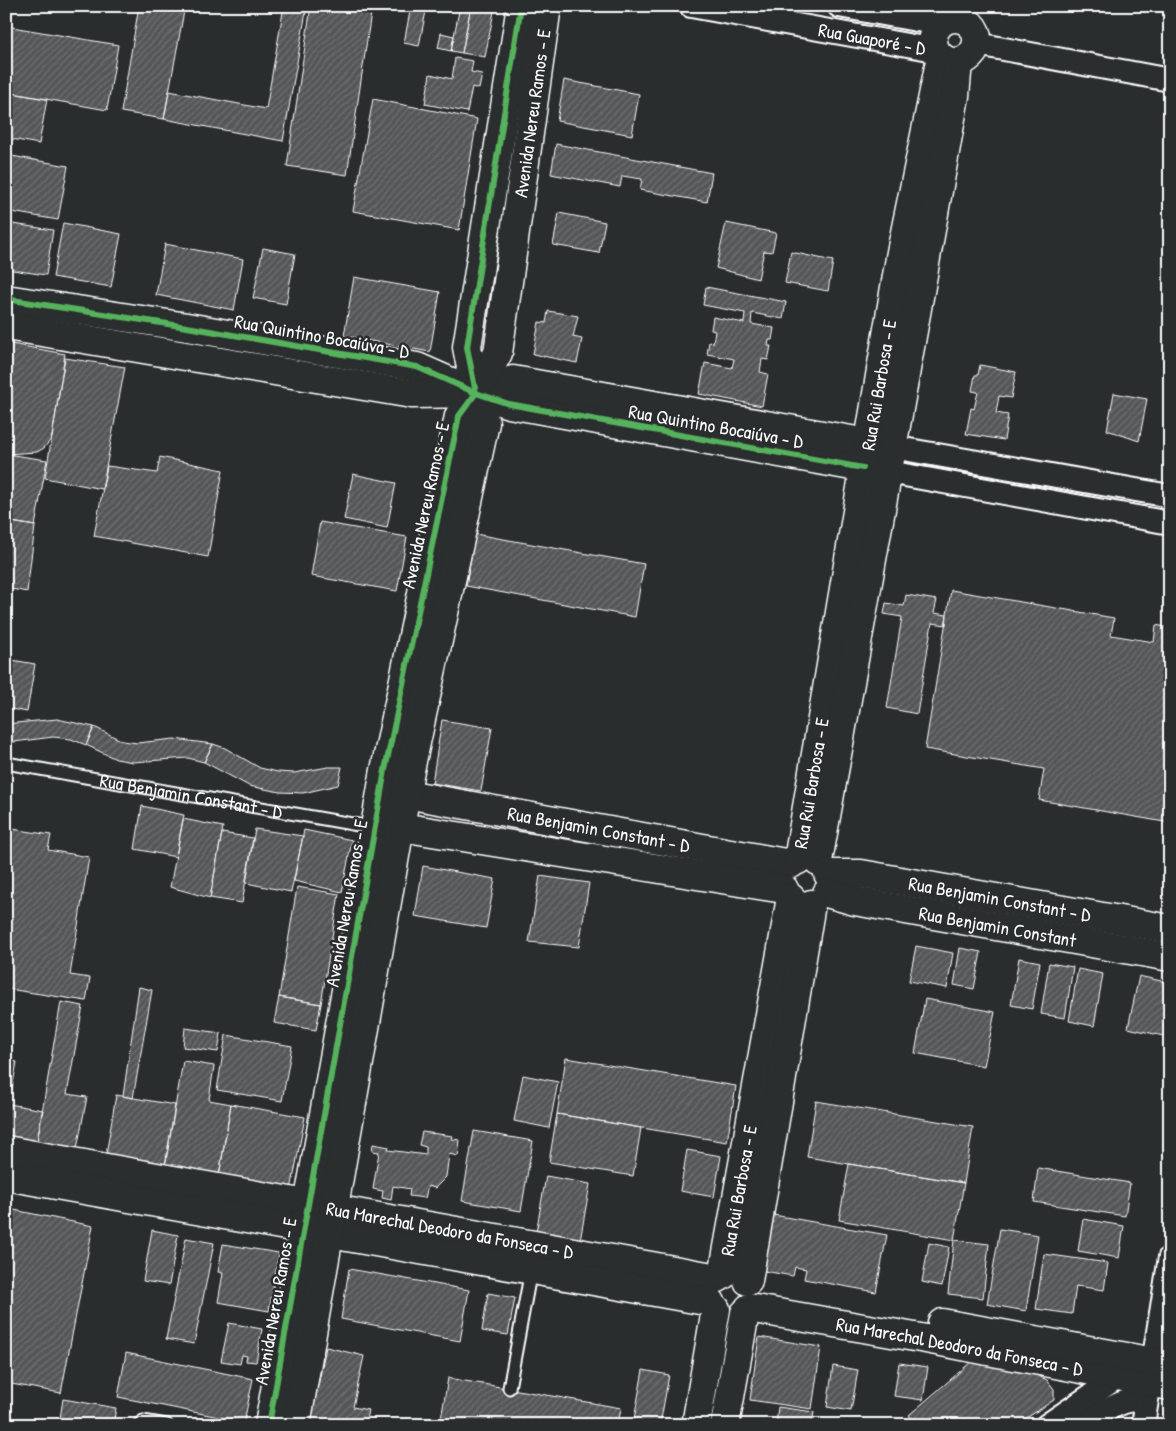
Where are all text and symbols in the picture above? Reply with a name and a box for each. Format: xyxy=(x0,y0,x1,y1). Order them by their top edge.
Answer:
street label: Rua Guaporé - D xyxy=(816,16,928,61)
street label: Avenida Nereu Ramos - E xyxy=(507,27,557,199)
street label: Rua Quintino Bocaiúva - D xyxy=(233,308,411,364)
street label: Rua Rui Barbosa - E xyxy=(855,317,902,452)
street label: Rua Quintino Bocaiúva - D xyxy=(627,398,805,454)
street label: Avenida Nereu Ramos - E xyxy=(395,419,455,591)
street label: Rua Rui Barbosa - E xyxy=(787,715,835,851)
street label: Rua Benjamin Constant - D xyxy=(98,767,284,824)
street label: Rua Benjamin Constant - D xyxy=(506,800,692,858)
street label: Avenida Nereu Ramos - E xyxy=(318,817,374,989)
street label: Rua Benjamin Constant - D xyxy=(906,872,1092,926)
street label: Rua Benjamin Constant xyxy=(918,902,1078,952)
street label: Rua Rui Barbosa - E xyxy=(714,1122,763,1258)
street label: Rua Marechal Deodoro da Fonseca - D xyxy=(324,1195,575,1265)
street label: Avenida Nereu Ramos - E xyxy=(247,1215,303,1387)
street label: Rua Marechal Deodoro da Fonseca - D xyxy=(834,1311,1085,1382)

